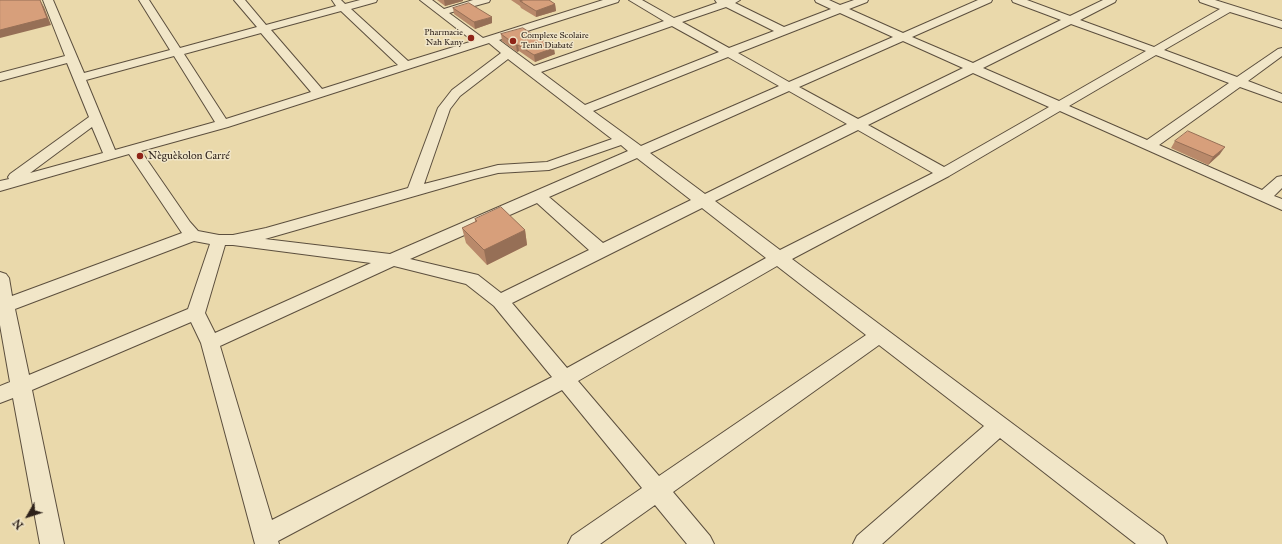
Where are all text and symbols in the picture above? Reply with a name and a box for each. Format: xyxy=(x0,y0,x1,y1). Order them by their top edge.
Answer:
place label: Pharmacie Nah Kany xyxy=(424,28,463,49)
place label: Complexe Scolaire Tenin Diabaté xyxy=(521,31,589,52)
marker: Pharmacie Nah Kany xyxy=(466,33,476,43)
marker: Complexe Scolaire Tenin Diabaté xyxy=(508,36,518,46)
place label: Nèguèkolon Carré xyxy=(148,149,230,163)
marker: Nèguèkolon Carré xyxy=(135,151,145,161)
north arrow xyxy=(8,496,48,536)
text: N xyxy=(10,516,26,532)

